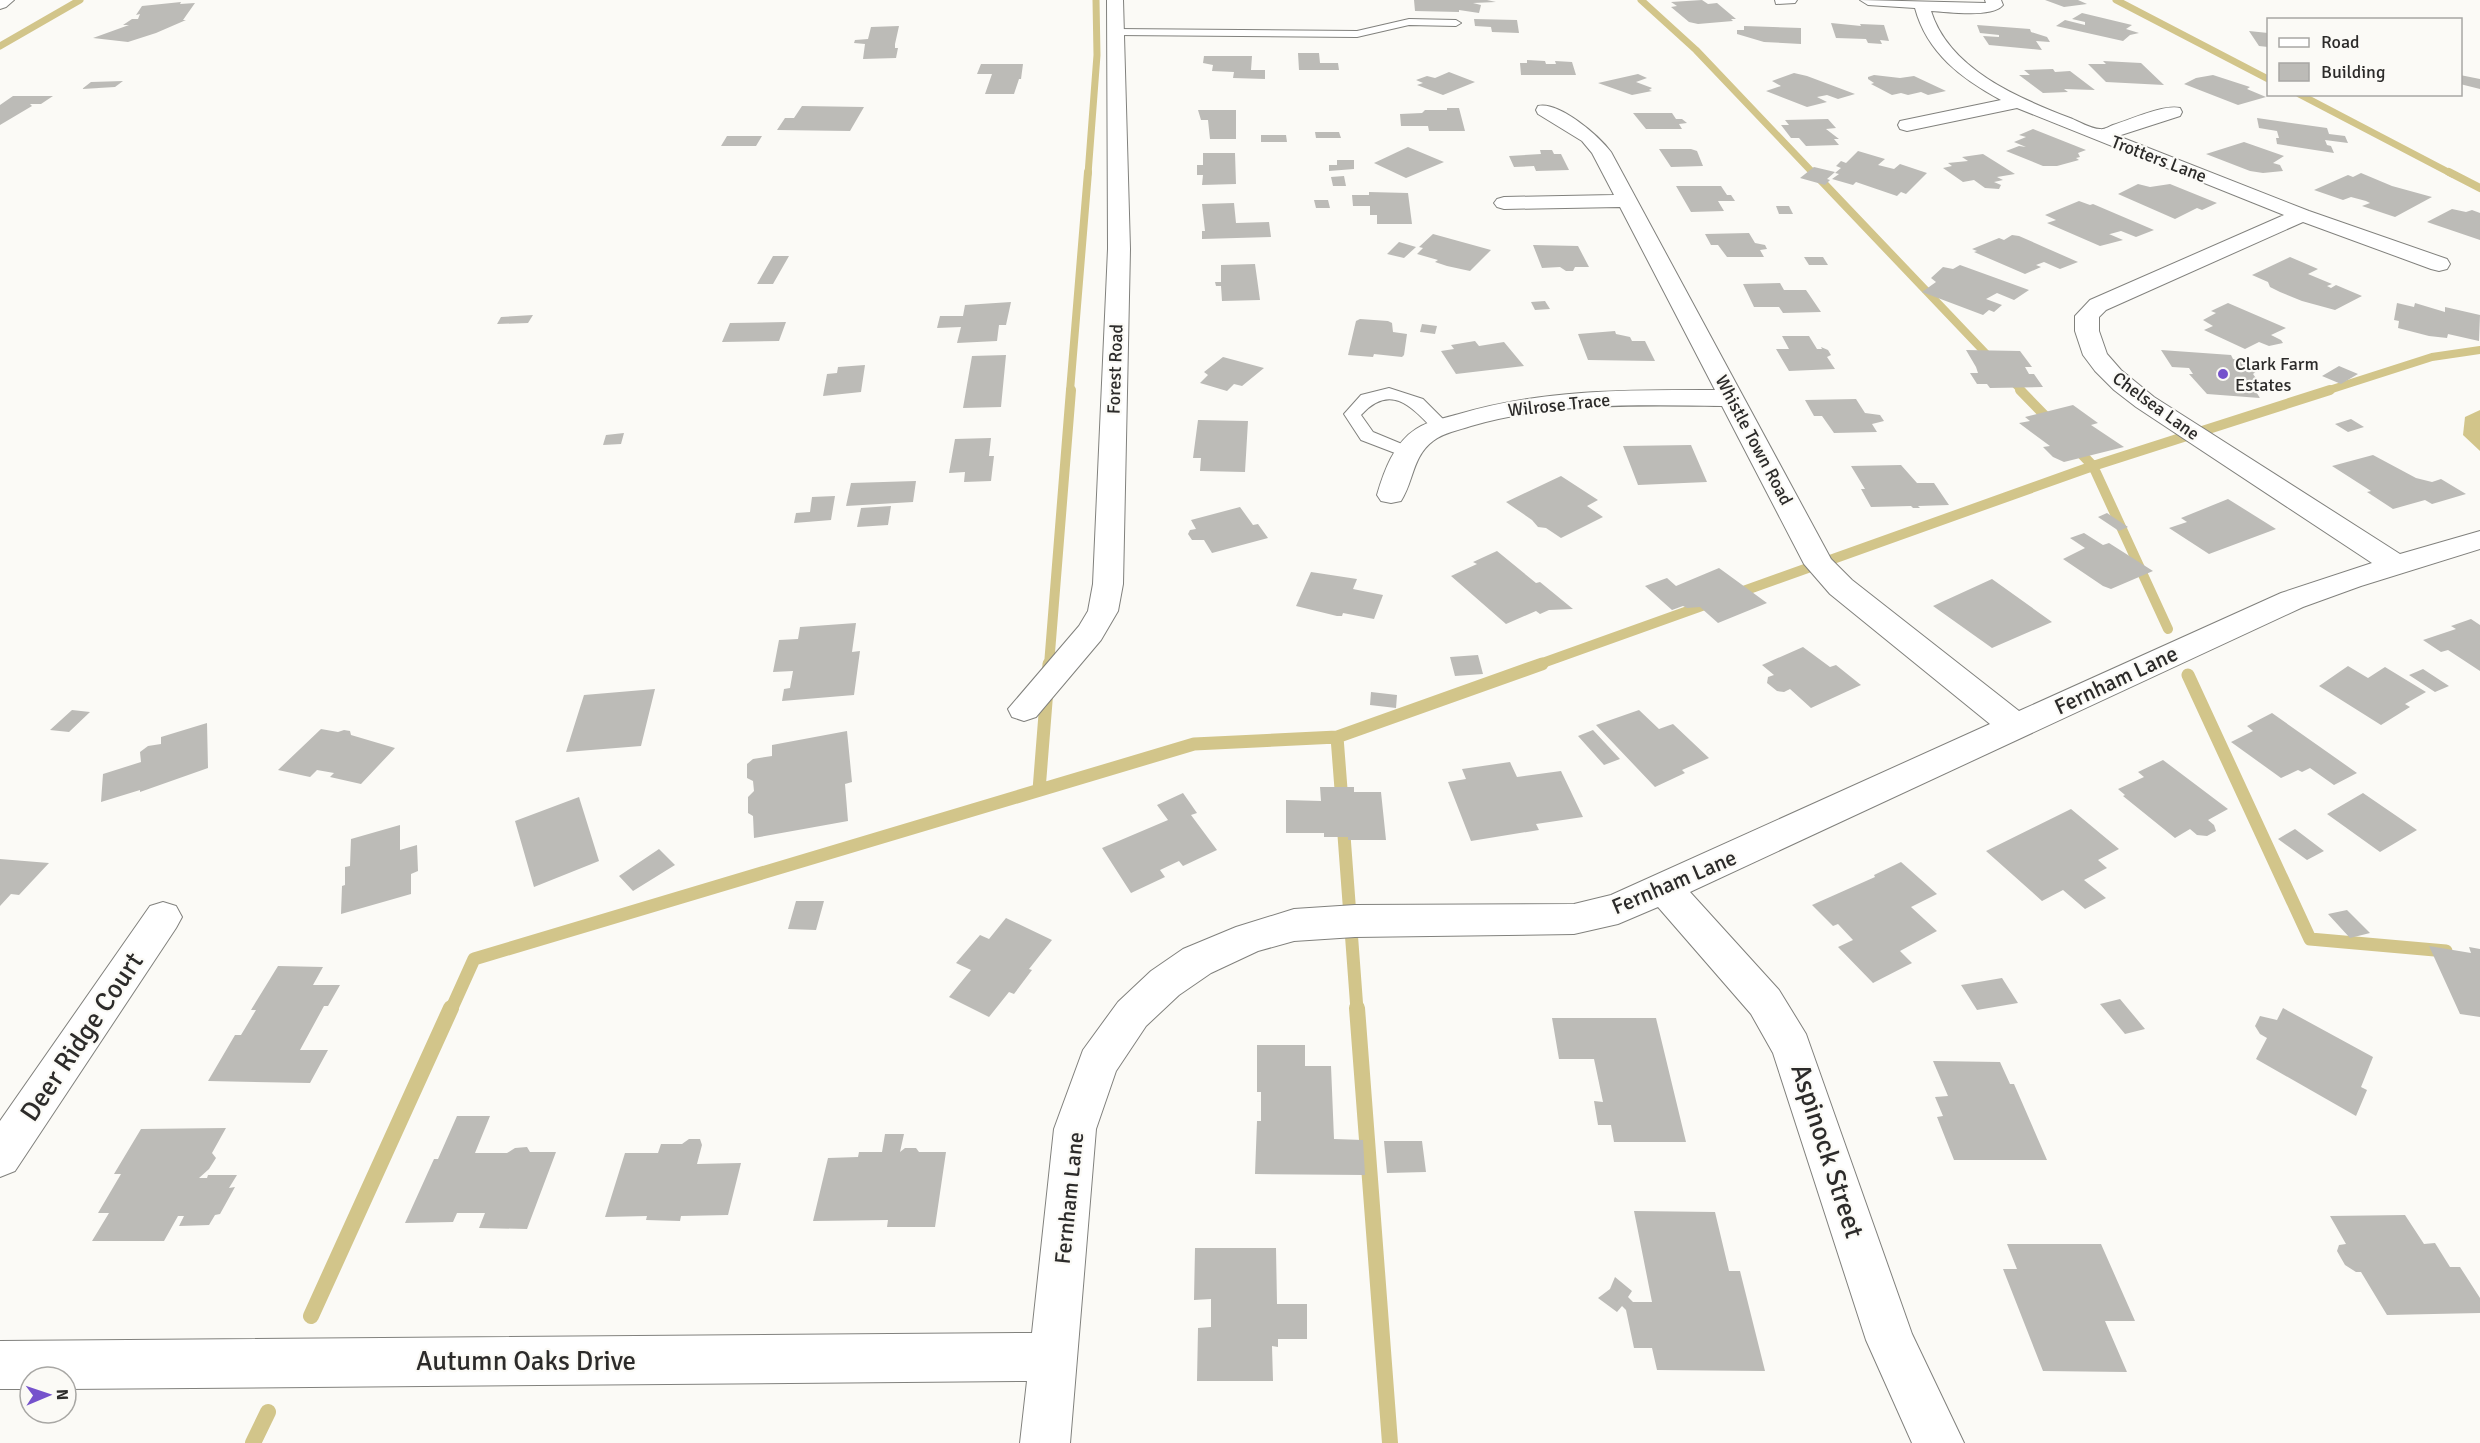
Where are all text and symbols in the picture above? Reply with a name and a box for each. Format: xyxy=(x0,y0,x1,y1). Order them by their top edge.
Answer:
legend xyxy=(2267,18,2462,96)
text: Road xyxy=(2321,31,2360,53)
text: Building xyxy=(2321,61,2385,83)
street label: Trotters Lane xyxy=(2108,131,2210,187)
street label: Forest Road xyxy=(1102,324,1128,414)
place label: Clark Farm Estates xyxy=(2235,353,2319,396)
street label: Chelsea Lane xyxy=(2108,367,2204,445)
marker: Clark Farm Estates xyxy=(2216,367,2230,381)
street label: Whistle Town Road xyxy=(1710,371,1798,509)
street label: Wilrose Trace xyxy=(1507,389,1611,421)
street label: Fernham Lane xyxy=(2050,640,2182,720)
street label: Fernham Lane xyxy=(1608,844,1740,920)
street label: Deer Ridge Court xyxy=(13,946,151,1128)
street label: Aspinock Street xyxy=(1783,1060,1871,1242)
street label: Fernham Lane xyxy=(1049,1131,1089,1265)
street label: Autumn Oaks Drive xyxy=(416,1345,636,1378)
north arrow xyxy=(18,1365,78,1425)
text: N xyxy=(52,1389,72,1400)

